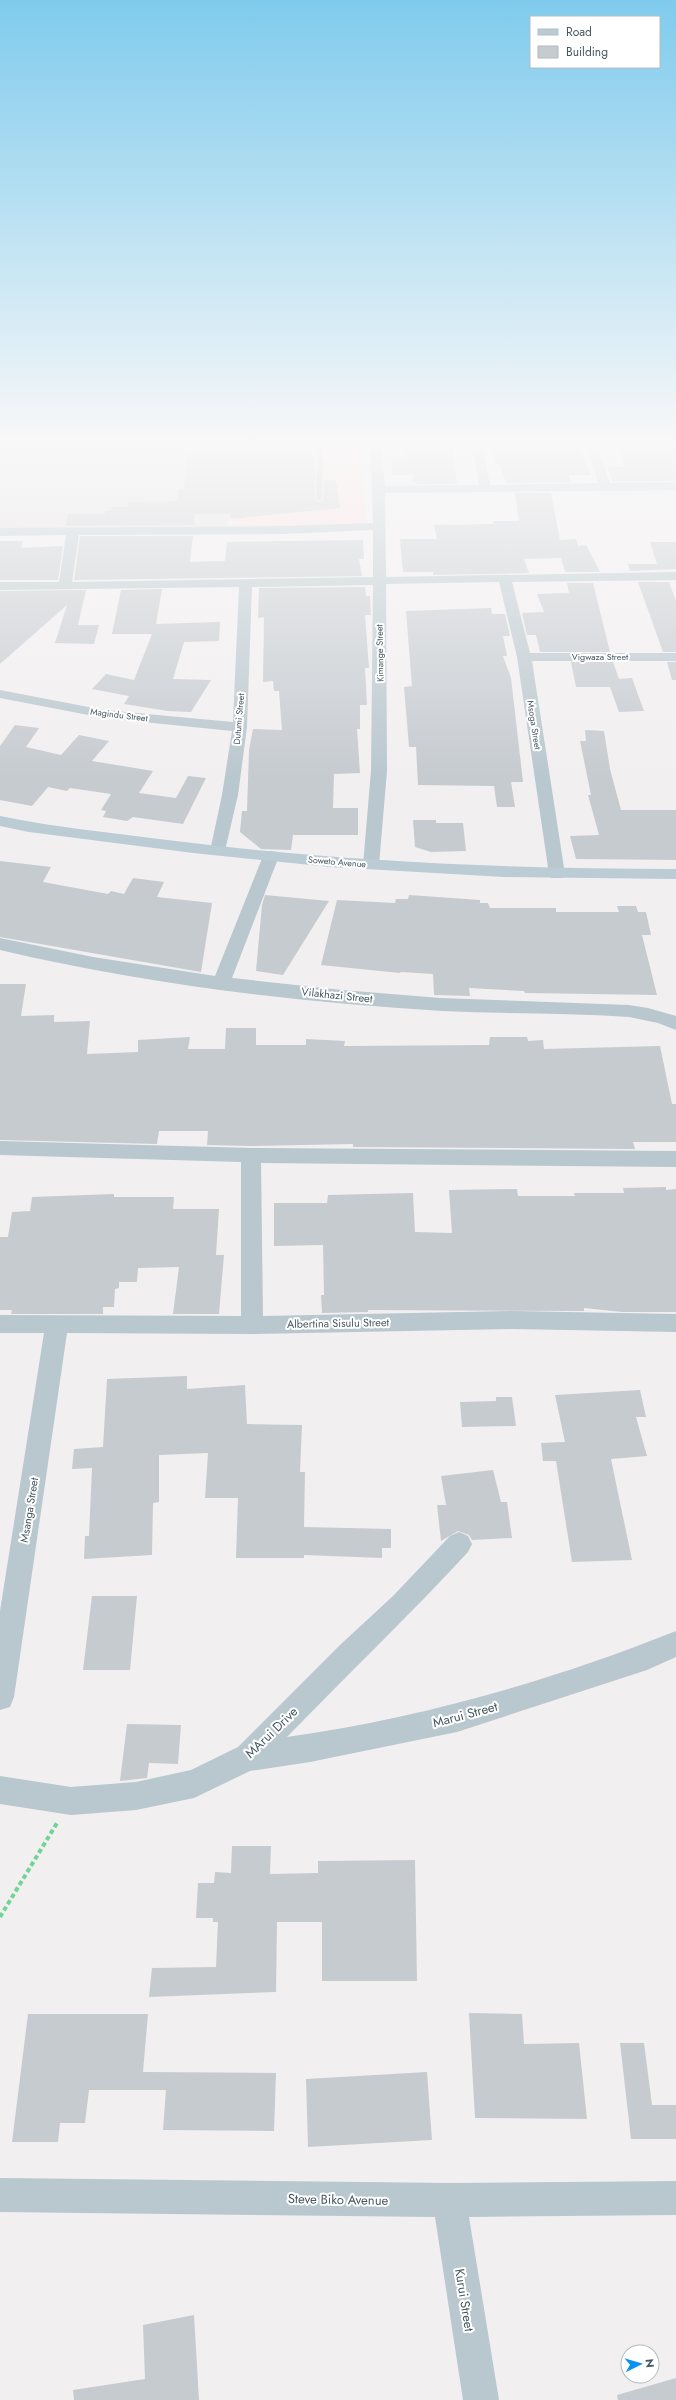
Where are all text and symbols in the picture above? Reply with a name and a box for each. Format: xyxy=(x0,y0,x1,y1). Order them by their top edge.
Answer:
legend xyxy=(530,16,660,68)
text: Road xyxy=(566,23,592,41)
text: Building xyxy=(566,43,608,61)
street label: Kimange Street xyxy=(372,623,387,682)
street label: Vigwaza Street xyxy=(572,650,629,663)
street label: Dutumi Street xyxy=(230,692,247,745)
street label: Msoga Street xyxy=(524,699,545,751)
street label: Magindu Street xyxy=(90,705,149,725)
street label: Soweto Avenue xyxy=(308,852,367,871)
street label: Vilakhazi Street xyxy=(301,983,374,1007)
street label: Albertina Sisulu Street xyxy=(287,1314,390,1332)
street label: Msanga Street xyxy=(16,1476,42,1544)
street label: Marui Street xyxy=(431,1696,500,1732)
street label: MArui Drive xyxy=(241,1702,302,1762)
street label: Steve Biko Avenue xyxy=(288,2189,389,2210)
street label: Kurui Street xyxy=(450,2267,479,2334)
north arrow xyxy=(620,2344,660,2384)
text: N xyxy=(642,2358,658,2368)

